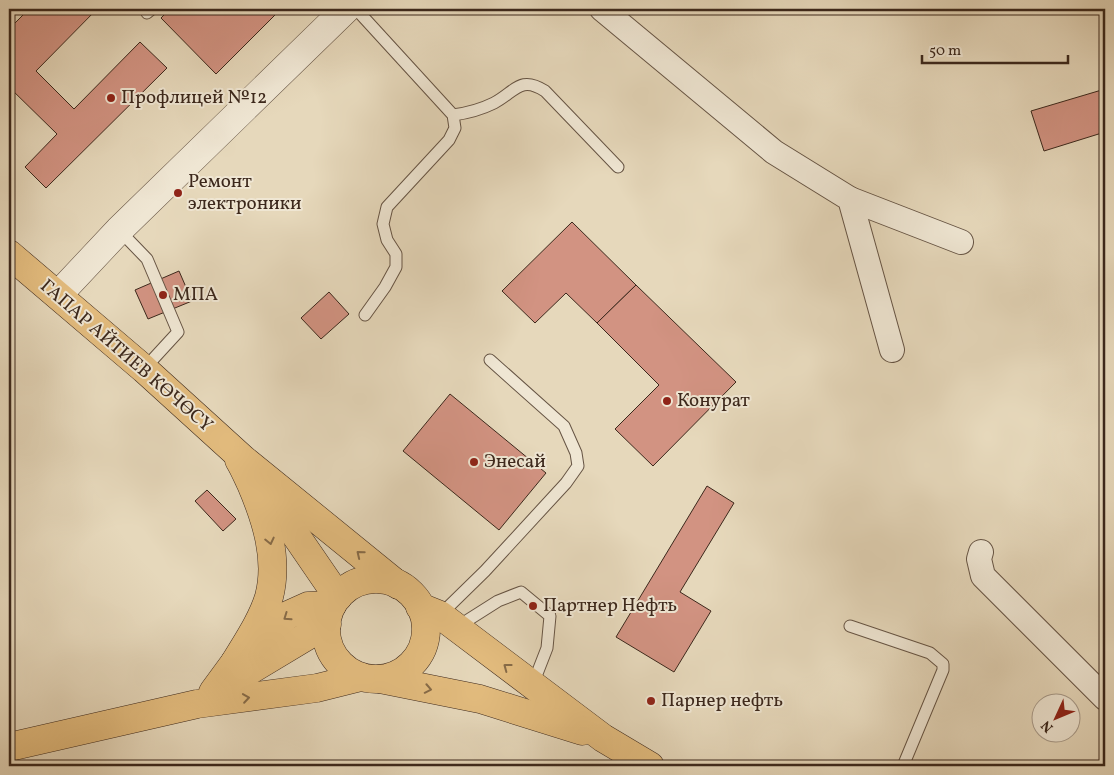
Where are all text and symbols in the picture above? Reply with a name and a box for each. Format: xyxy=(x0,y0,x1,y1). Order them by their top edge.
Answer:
scale bar xyxy=(922,32,1068,64)
text: 50 m xyxy=(929,41,961,62)
place label: Профлицей №12 xyxy=(121,85,267,111)
marker: Профлицей №12 xyxy=(105,92,117,104)
place label: Ремонт электроники xyxy=(188,169,302,217)
marker: Ремонт электроники xyxy=(172,187,184,199)
street label: ГАПАР АЙТИЕВ КӨЧӨСҮ xyxy=(34,274,218,438)
place label: МПА xyxy=(173,282,218,308)
marker: МПА xyxy=(157,289,169,301)
place label: Конурат xyxy=(677,388,750,414)
marker: Конурат xyxy=(661,395,673,407)
place label: Энесай xyxy=(484,449,546,475)
marker: Энесай xyxy=(468,456,480,468)
one-way arrow xyxy=(264,537,275,546)
one-way arrow xyxy=(357,551,366,560)
place label: Партнер Нефть xyxy=(543,593,677,619)
marker: Партнер Нефть xyxy=(527,600,539,612)
one-way arrow xyxy=(283,611,292,620)
one-way arrow xyxy=(504,664,513,673)
one-way arrow xyxy=(423,683,432,693)
place label: Парнер нефть xyxy=(661,688,783,714)
north arrow xyxy=(1032,692,1082,742)
one-way arrow xyxy=(242,693,250,704)
marker: Парнер нефть xyxy=(645,695,657,707)
text: N xyxy=(1037,716,1058,736)

